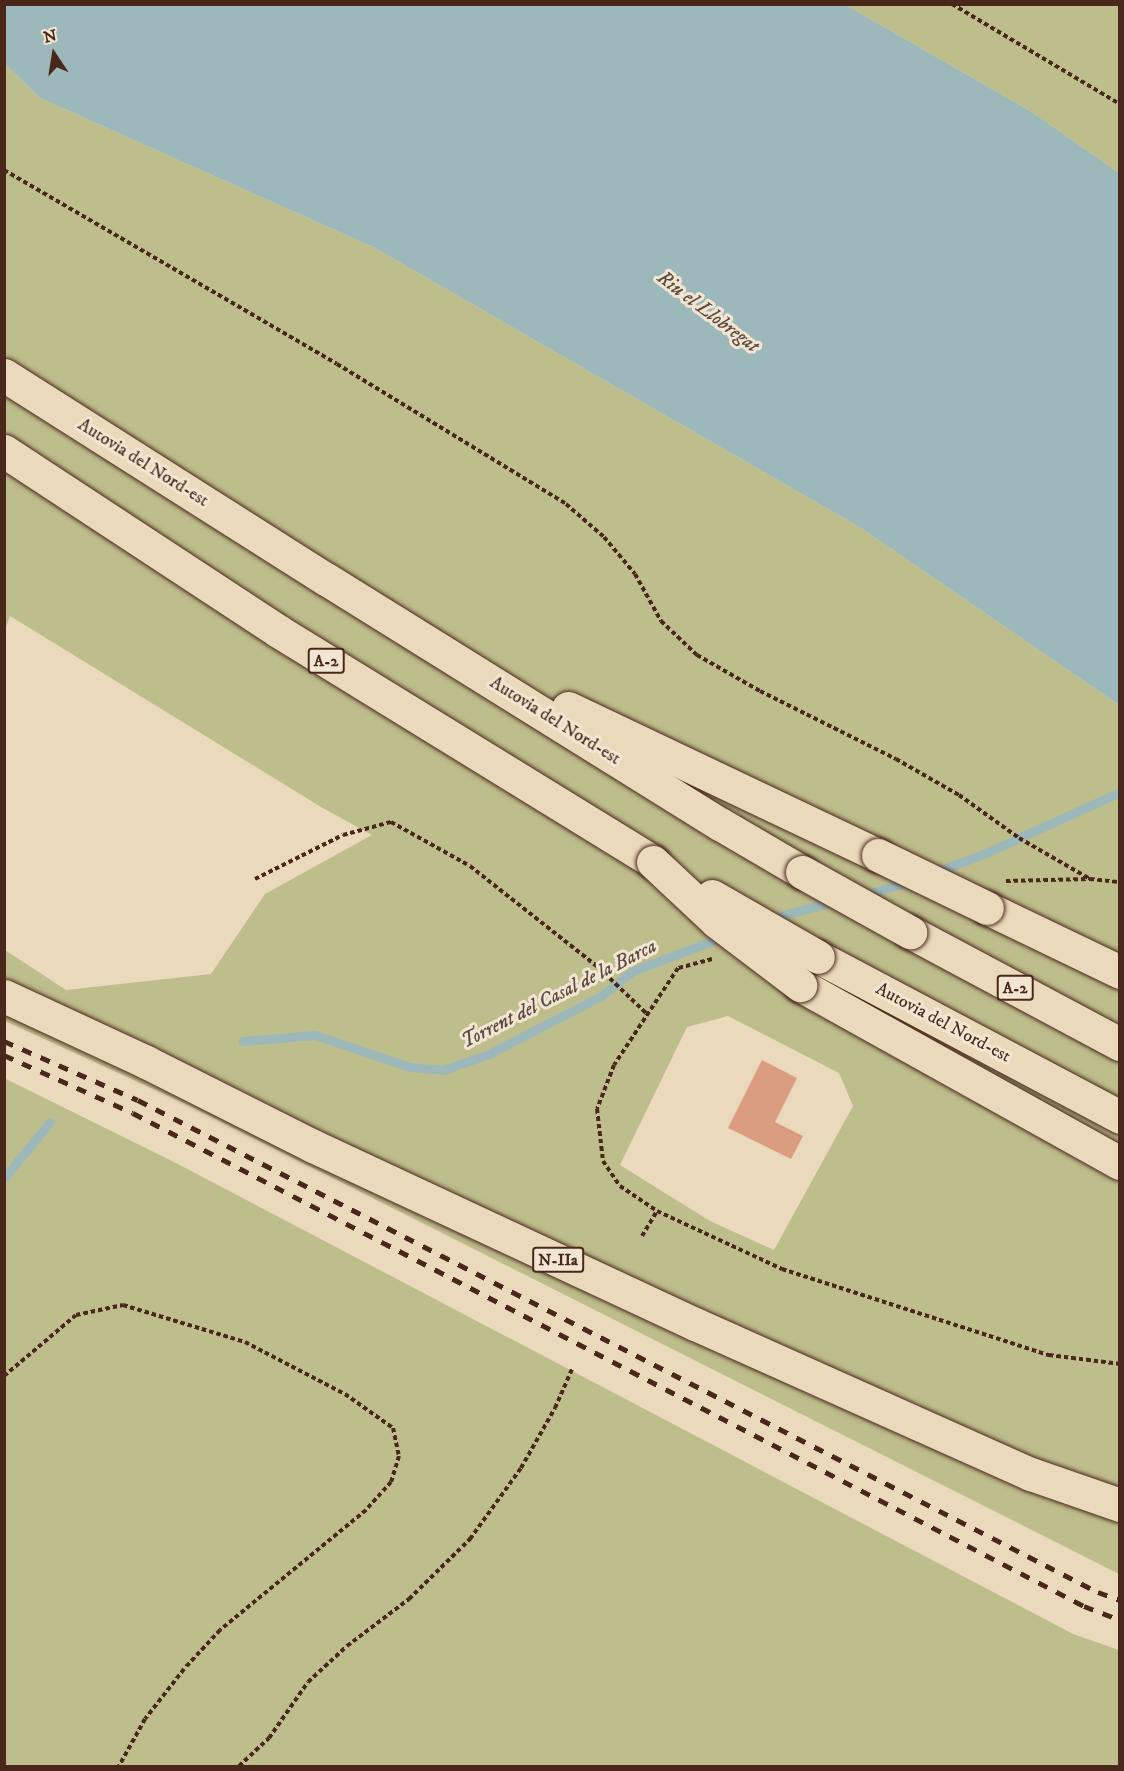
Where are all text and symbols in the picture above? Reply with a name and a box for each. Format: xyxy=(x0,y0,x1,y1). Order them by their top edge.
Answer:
north arrow xyxy=(24,24,84,84)
text: N xyxy=(42,25,59,48)
water label: Riu el Llobregat xyxy=(652,266,764,358)
street label: Autovia del Nord-est xyxy=(74,414,212,512)
road number: A-2 xyxy=(306,648,346,674)
street label: Autovia del Nord-est xyxy=(486,672,624,770)
water label: Torrent del Casal de la Barca xyxy=(457,934,661,1054)
road number: A-2 xyxy=(996,975,1034,1001)
street label: Autovia del Nord-est xyxy=(872,978,1014,1068)
road number: N-IIa xyxy=(531,1247,585,1273)

